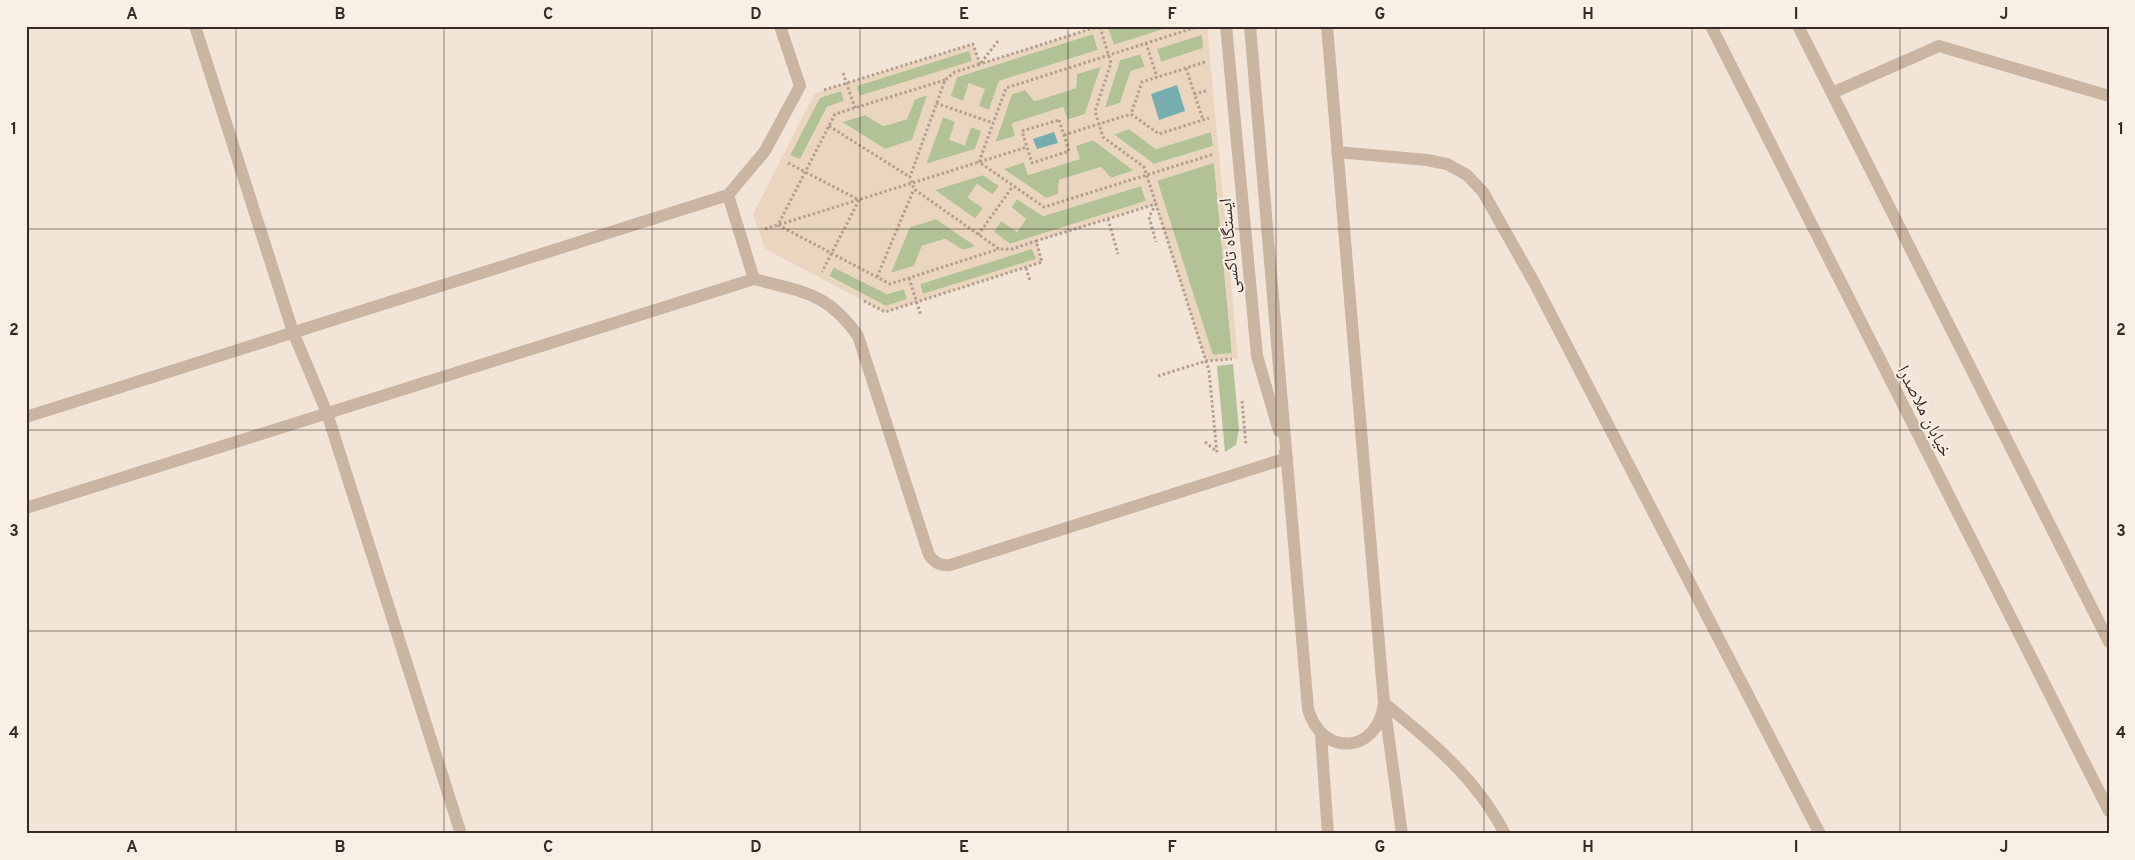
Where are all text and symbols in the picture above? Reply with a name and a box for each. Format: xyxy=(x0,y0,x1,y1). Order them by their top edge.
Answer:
text: A xyxy=(126,5,138,25)
text: B xyxy=(334,5,346,25)
text: C xyxy=(543,5,553,25)
text: D xyxy=(750,5,762,25)
text: E xyxy=(959,5,969,25)
text: F xyxy=(1167,5,1177,25)
text: G xyxy=(1375,5,1385,25)
text: H xyxy=(1582,5,1594,25)
text: I xyxy=(1794,5,1798,25)
text: J xyxy=(2000,5,2008,25)
text: 1 xyxy=(11,120,17,140)
text: 1 xyxy=(2118,120,2124,140)
street label: ایستگاه تاکسی xyxy=(1215,197,1246,295)
text: 2 xyxy=(9,321,19,341)
text: 2 xyxy=(2116,321,2126,341)
street label: خیابان ملاصدرا xyxy=(1891,362,1957,461)
text: 3 xyxy=(9,522,19,542)
text: 3 xyxy=(2116,522,2126,542)
text: 4 xyxy=(9,724,19,744)
text: 4 xyxy=(2116,724,2126,744)
text: A xyxy=(126,838,138,858)
text: B xyxy=(334,838,346,858)
text: C xyxy=(543,838,553,858)
text: D xyxy=(750,838,762,858)
text: E xyxy=(959,838,969,858)
text: F xyxy=(1167,838,1177,858)
text: G xyxy=(1375,838,1385,858)
text: H xyxy=(1582,838,1594,858)
text: I xyxy=(1794,838,1798,858)
text: J xyxy=(2000,838,2008,858)

